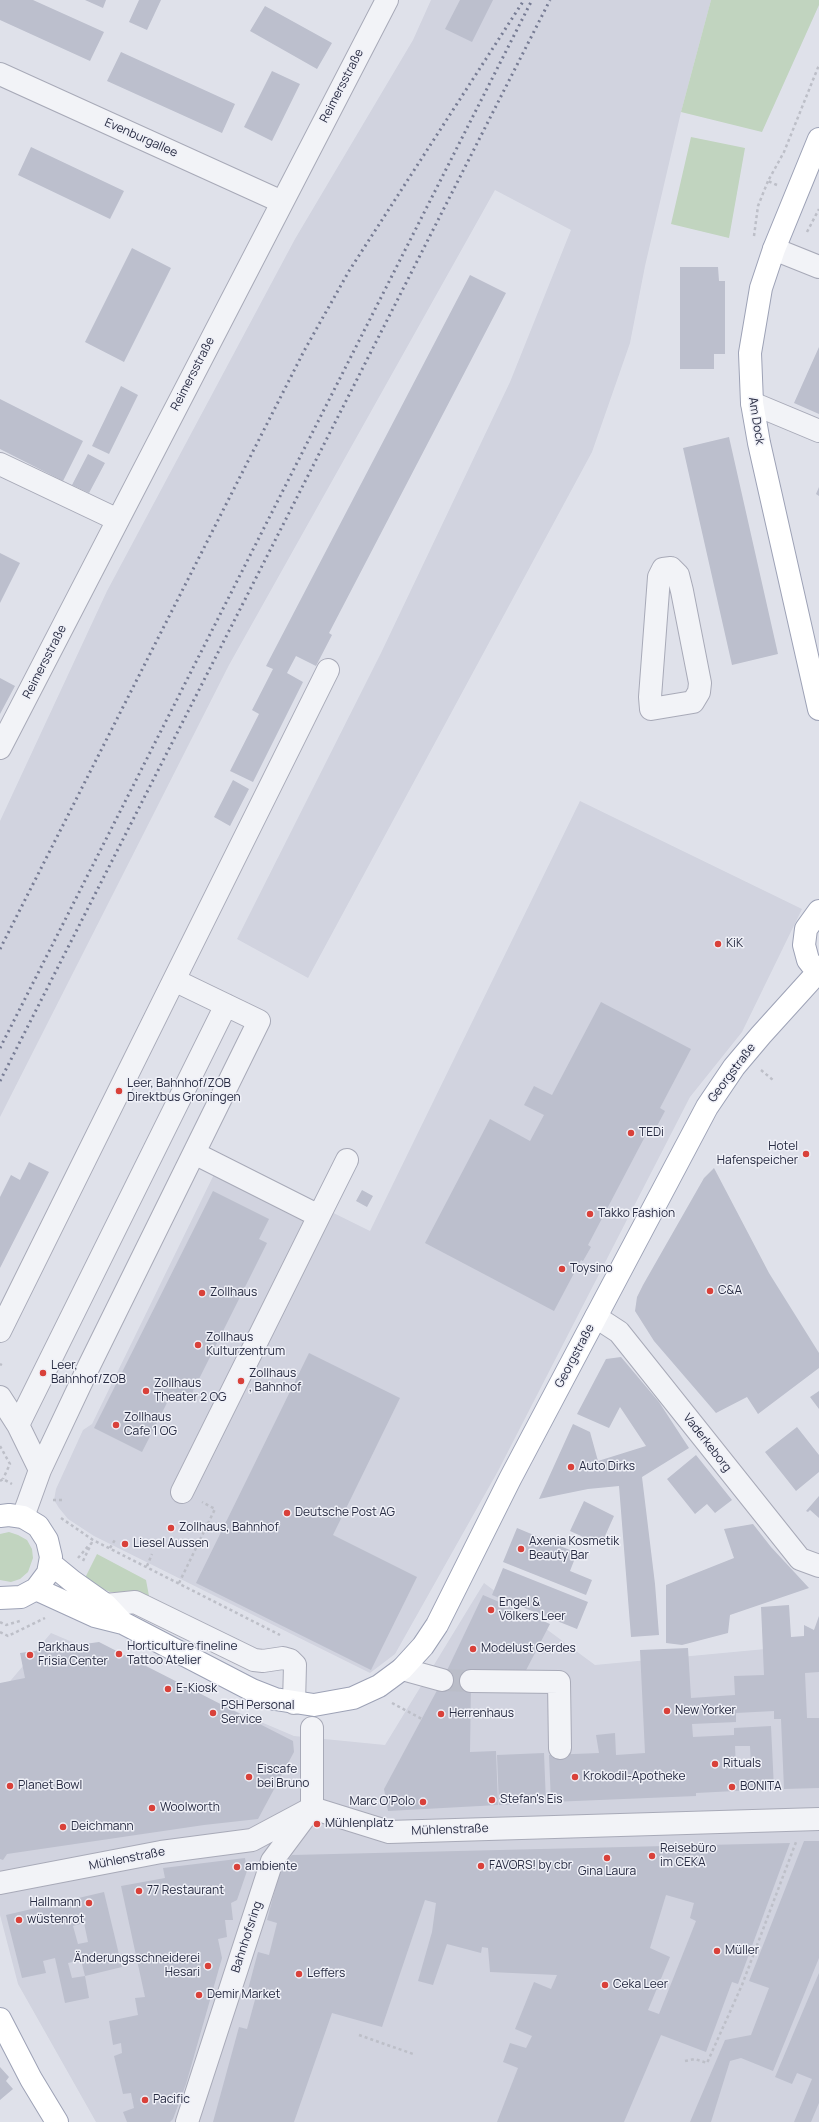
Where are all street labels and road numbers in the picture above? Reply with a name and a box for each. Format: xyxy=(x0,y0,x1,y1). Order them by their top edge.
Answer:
street label: Reimersstraße xyxy=(317,47,367,125)
street label: Evenburgallee xyxy=(102,115,180,161)
street label: Reimersstraße xyxy=(168,335,218,413)
street label: Am Dock xyxy=(745,396,767,446)
street label: Reimersstraße xyxy=(20,623,70,701)
street label: Georgstraße xyxy=(705,1041,759,1105)
street label: Georgstraße xyxy=(552,1322,598,1390)
street label: Vaderkeborg xyxy=(680,1411,734,1475)
street label: Mühlenstraße xyxy=(411,1821,489,1839)
street label: Mühlenstraße xyxy=(88,1845,166,1873)
street label: Bahnhofsring xyxy=(229,1899,265,1975)

